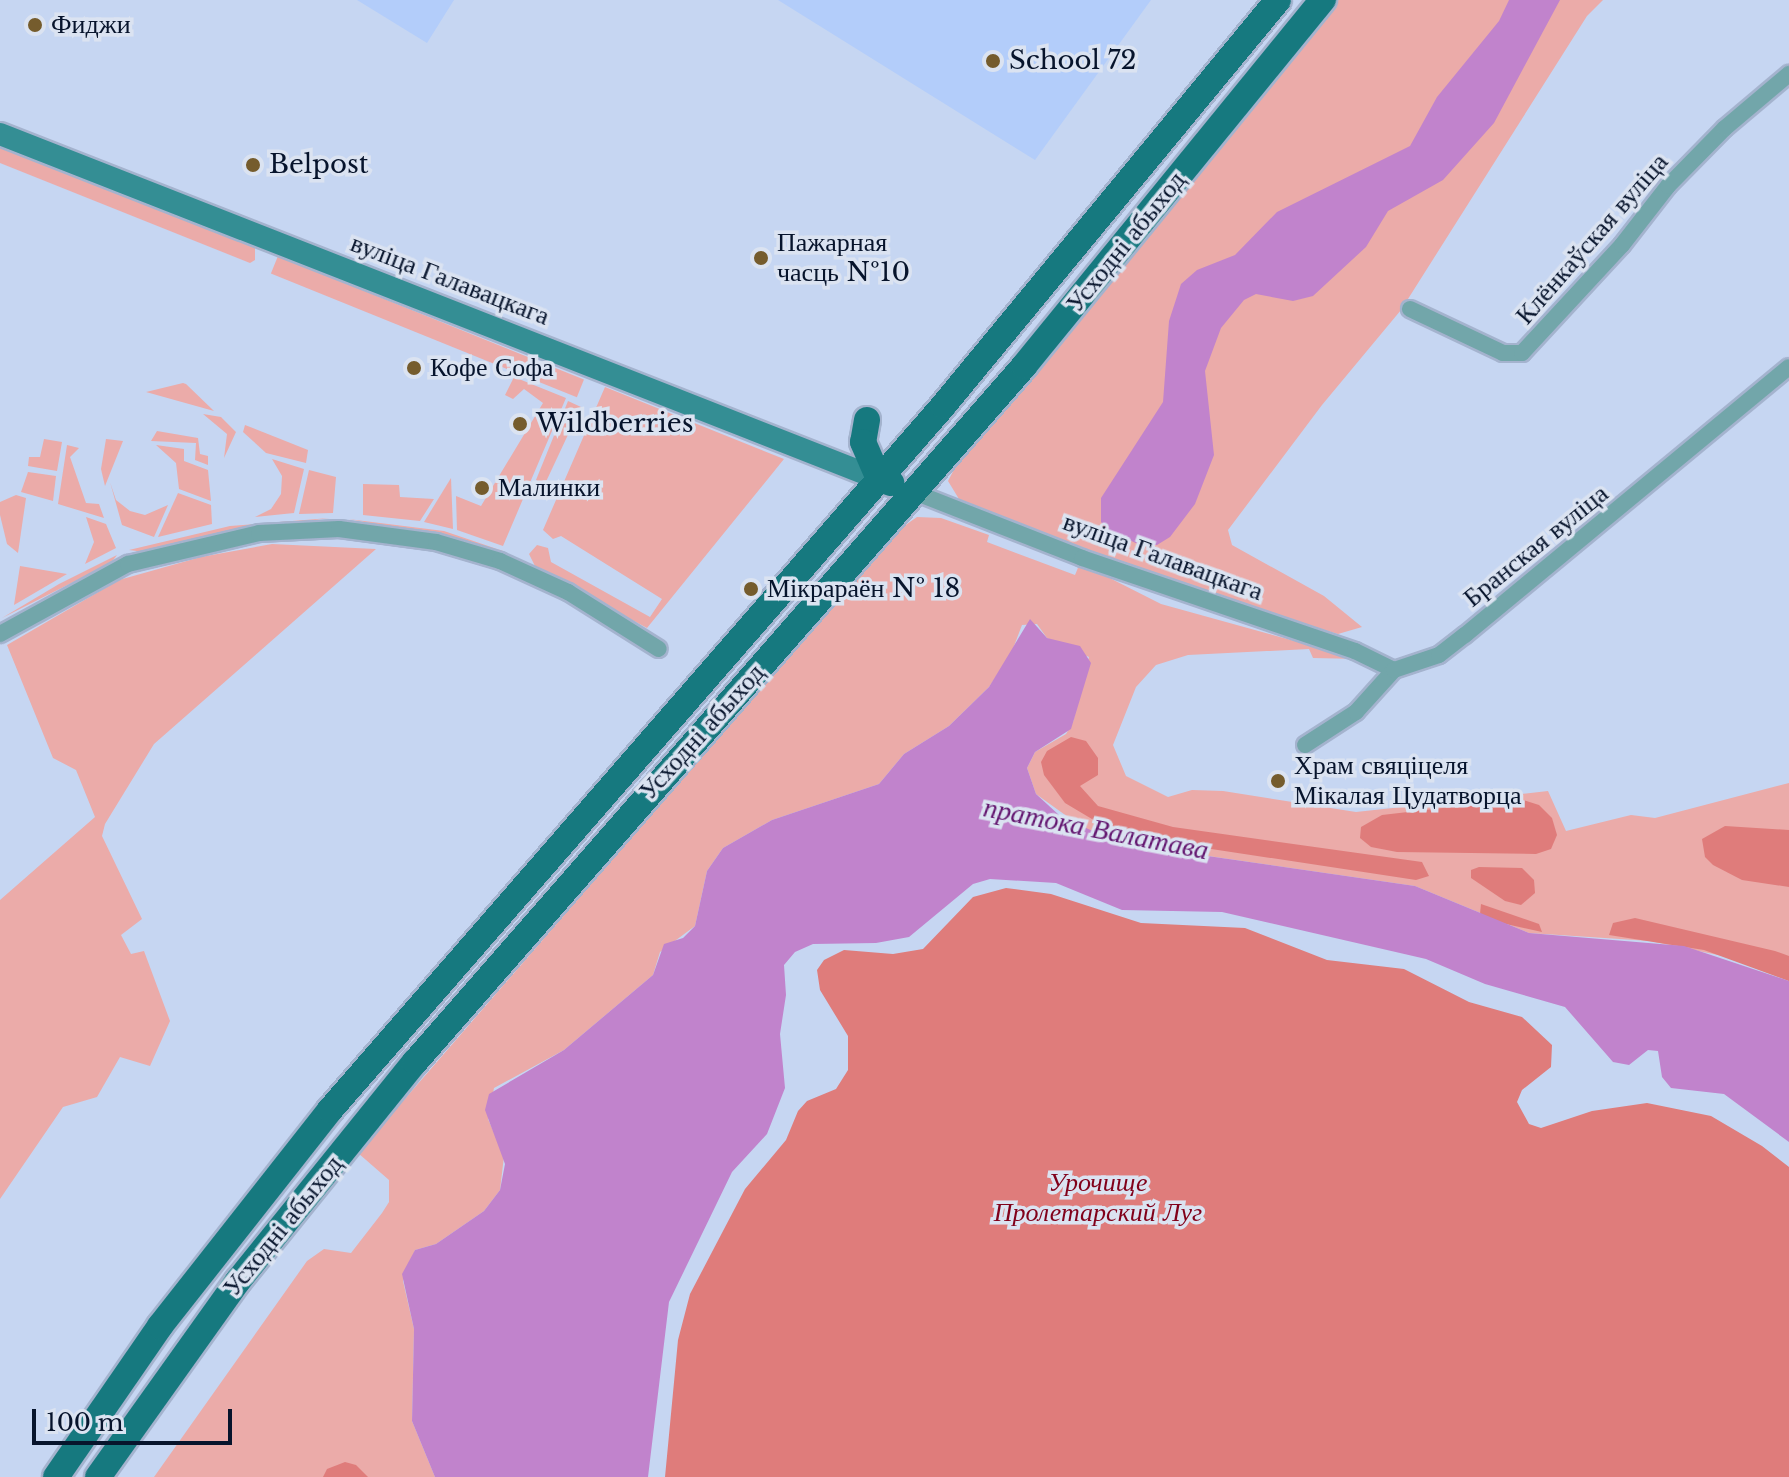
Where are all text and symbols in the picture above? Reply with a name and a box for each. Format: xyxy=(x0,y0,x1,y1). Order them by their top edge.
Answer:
place label: Фиджи xyxy=(51,9,131,41)
marker: Фиджи xyxy=(26,16,44,34)
place label: School 72 xyxy=(1009,45,1137,77)
marker: School 72 xyxy=(984,52,1002,70)
street label: Клёнкаўская вуліца xyxy=(1509,147,1675,331)
place label: Belpost xyxy=(269,149,369,181)
marker: Belpost xyxy=(244,156,262,174)
street label: Усходні абыход xyxy=(1060,165,1192,319)
place label: Пажарная часць №10 xyxy=(777,227,910,288)
street label: вуліца Галавацкага xyxy=(346,228,554,332)
marker: Пажарная часць №10 xyxy=(752,249,770,267)
place label: Кофе Софа xyxy=(430,352,554,384)
marker: Кофе Софа xyxy=(405,359,423,377)
place label: Wildberries xyxy=(536,408,694,440)
marker: Wildberries xyxy=(511,415,529,433)
place label: Малинки xyxy=(498,472,600,504)
street label: Бранская вуліца xyxy=(1457,478,1615,614)
marker: Малинки xyxy=(473,479,491,497)
street label: вуліца Галавацкага xyxy=(1059,506,1267,608)
place label: Мікрараён № 18 xyxy=(767,573,960,605)
marker: Мікрараён № 18 xyxy=(742,580,760,598)
street label: Усходні абыход xyxy=(633,658,771,806)
place label: Храм свяціцеля Мікалая Цудатворца xyxy=(1294,750,1521,812)
marker: Храм свяціцеля Мікалая Цудатворца xyxy=(1269,772,1287,790)
water label: пратока Валатава xyxy=(981,791,1211,867)
street label: Усходні абыход xyxy=(217,1149,349,1303)
park label: Урочище Пролетарский Луг xyxy=(994,1167,1202,1228)
scale bar xyxy=(36,1393,236,1443)
text: 100 m xyxy=(46,1408,124,1437)

